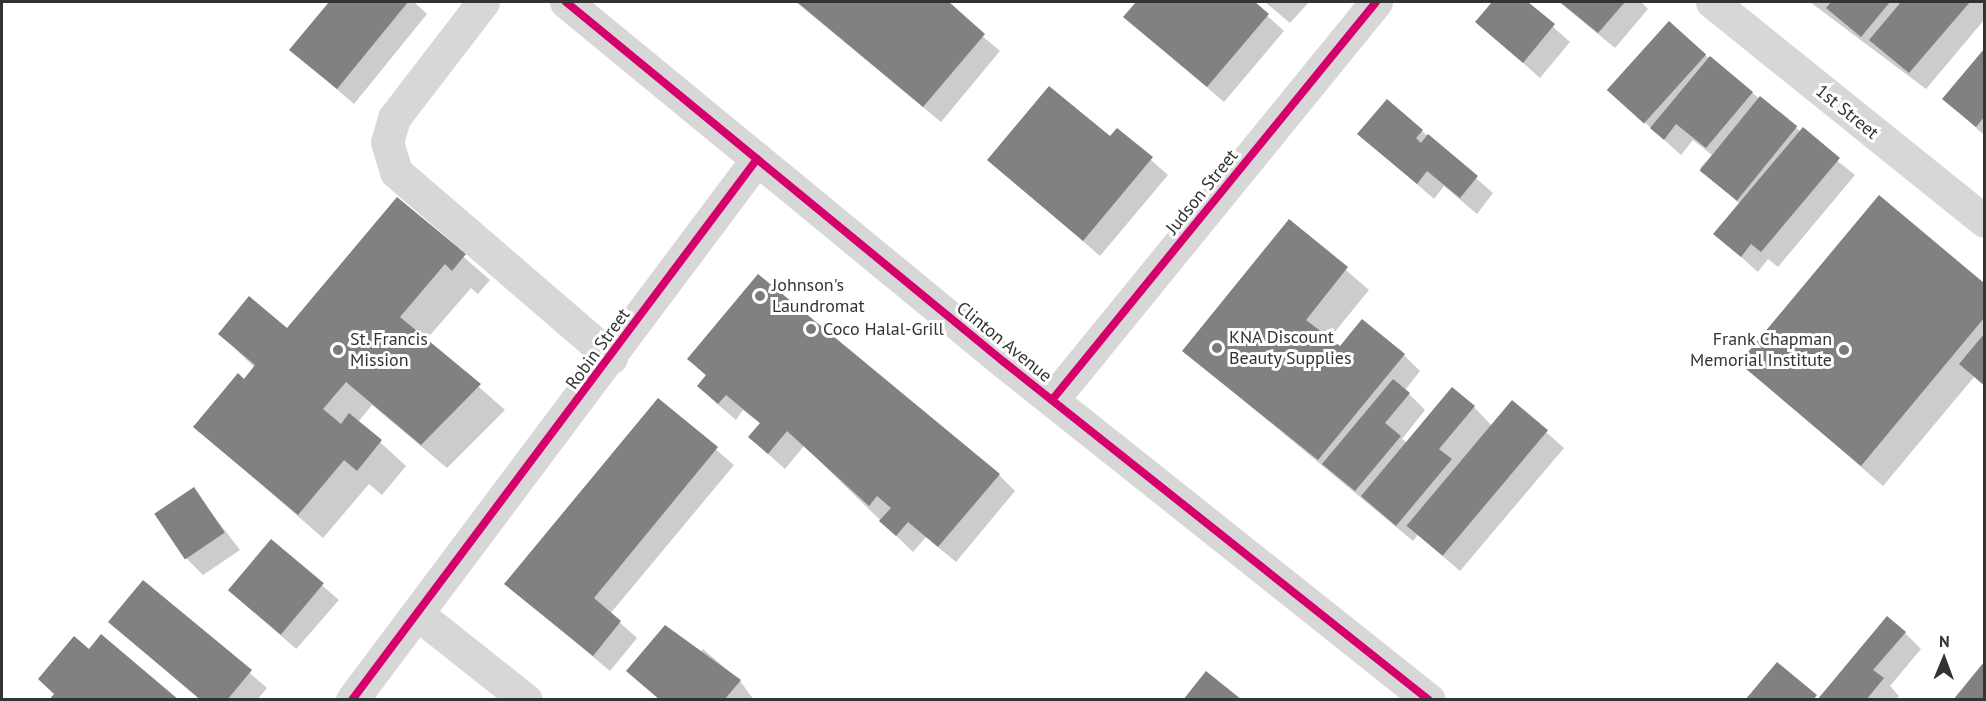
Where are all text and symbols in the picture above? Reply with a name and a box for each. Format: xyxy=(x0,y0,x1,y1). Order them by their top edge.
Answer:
street label: 1st Street xyxy=(1811,80,1883,144)
street label: Judson Street xyxy=(1161,145,1243,239)
place label: Johnson's Laundromat xyxy=(772,275,865,318)
marker: Johnson's Laundromat xyxy=(753,289,767,303)
street label: Clinton Avenue xyxy=(952,297,1056,387)
street label: Robin Street xyxy=(561,304,635,394)
place label: Coco Halal-Grill xyxy=(823,318,944,340)
marker: Coco Halal-Grill xyxy=(804,322,818,336)
place label: KNA Discount Beauty Supplies xyxy=(1229,327,1352,370)
place label: St. Francis Mission xyxy=(350,329,429,372)
place label: Frank Chapman Memorial Institute xyxy=(1690,329,1832,372)
marker: KNA Discount Beauty Supplies xyxy=(1210,341,1224,355)
marker: St. Francis Mission xyxy=(331,343,345,357)
marker: Frank Chapman Memorial Institute xyxy=(1837,343,1851,357)
north arrow xyxy=(1914,629,1974,689)
text: N xyxy=(1939,631,1950,651)

